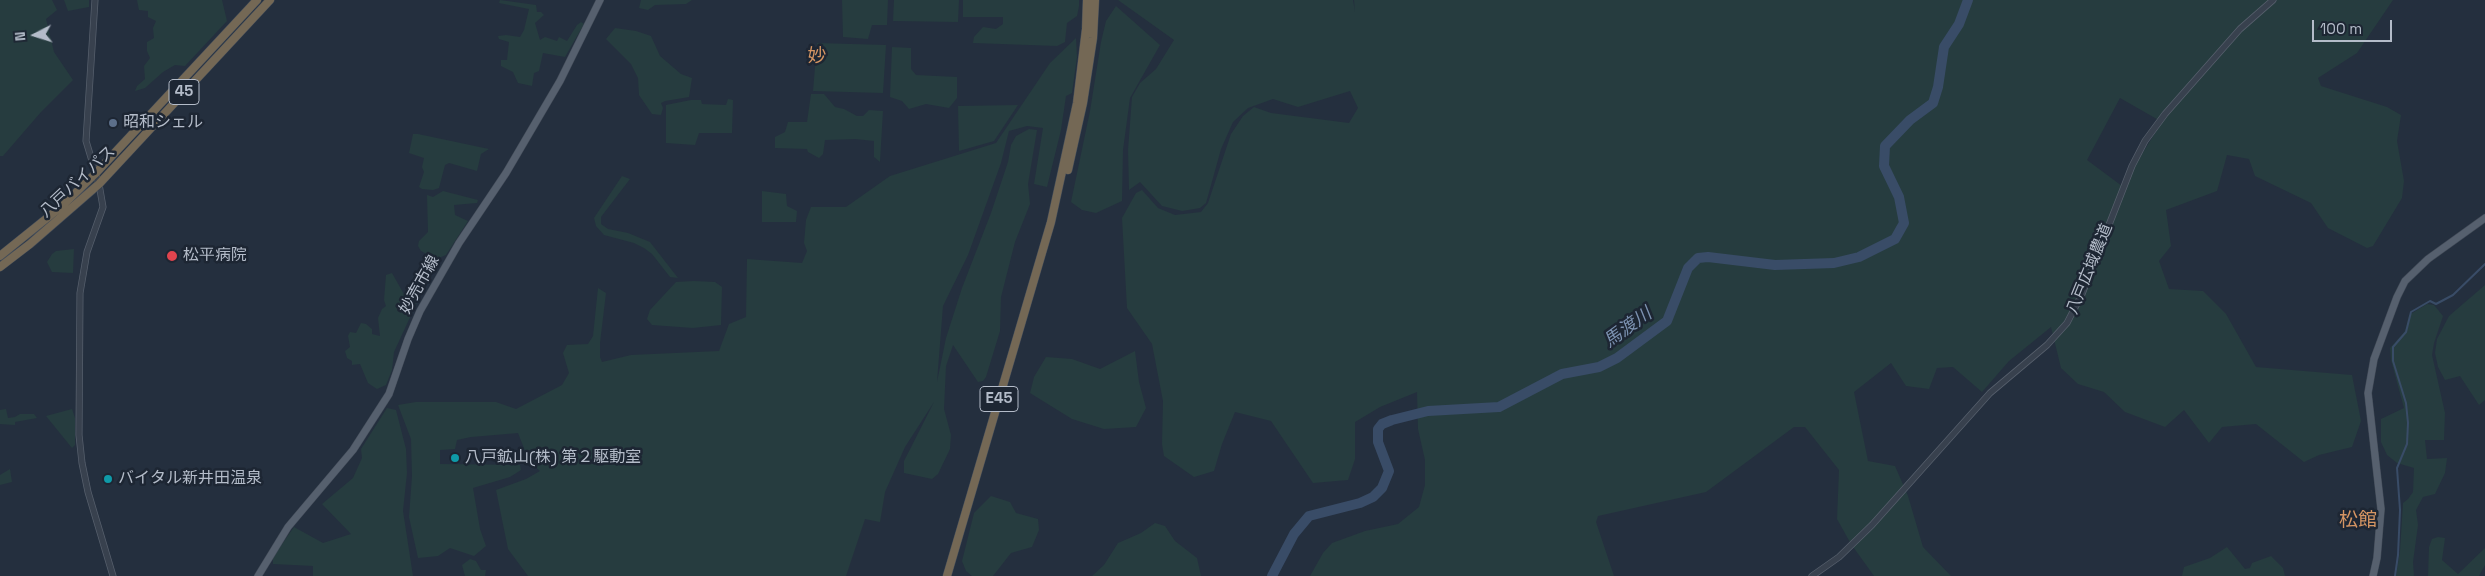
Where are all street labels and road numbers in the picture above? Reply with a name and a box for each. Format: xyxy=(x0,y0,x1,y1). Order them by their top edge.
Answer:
road number: 45 xyxy=(169,80,199,104)
street label: 八戸バイパス xyxy=(36,142,120,222)
street label: 八戸広域農道 xyxy=(2063,221,2117,317)
street label: 妙売市線 xyxy=(396,252,444,318)
road number: E45 xyxy=(980,386,1018,412)

